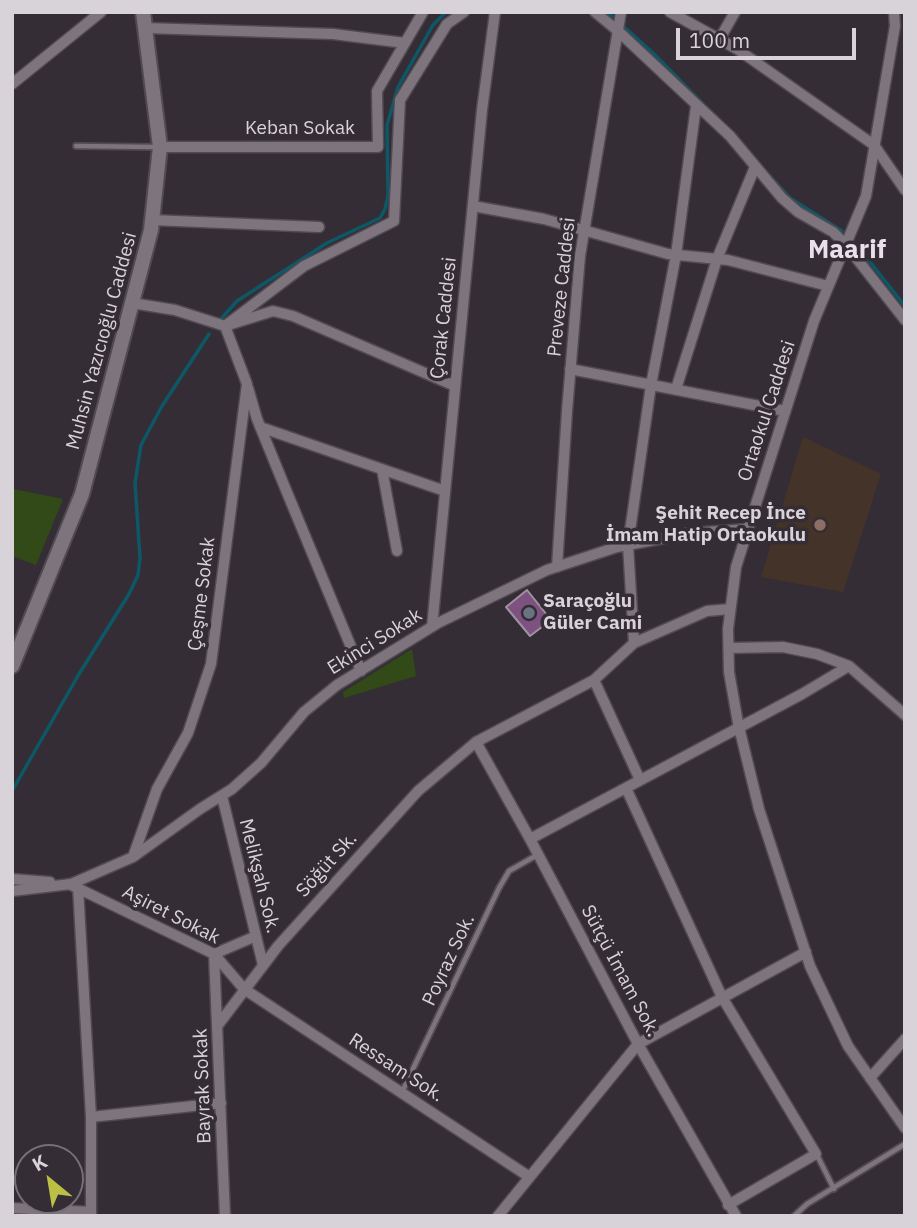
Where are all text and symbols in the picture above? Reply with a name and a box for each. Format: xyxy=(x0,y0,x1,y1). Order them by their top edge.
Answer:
scale bar xyxy=(679,14,859,58)
text: 100 m xyxy=(689,26,750,54)
street label: Keban Sokak xyxy=(245,118,355,140)
street label: Preveze Caddesi xyxy=(543,216,581,358)
street label: Muhsin Yazıcıoğlu Caddesi xyxy=(62,230,142,452)
district label: Maarif xyxy=(808,234,886,266)
street label: Çorak Caddesi xyxy=(426,256,462,380)
street label: Ortaokul Caddesi xyxy=(734,338,800,484)
place label: Şehit Recep İnce İmam Hatip Ortaokulu xyxy=(606,503,806,547)
marker: Şehit Recep İnce İmam Hatip Ortaokulu xyxy=(812,517,828,533)
street label: Çeşme Sokak xyxy=(184,536,220,652)
place label: Saraçoğlu Güler Cami xyxy=(543,591,642,635)
street label: Ekinci Sokak xyxy=(324,604,426,680)
marker: Saraçoğlu Güler Cami xyxy=(521,605,537,621)
street label: Melikşah Sok. xyxy=(234,816,284,936)
street label: Söğüt Sk. xyxy=(292,828,362,902)
street label: Aşiret Sokak xyxy=(118,881,224,949)
street label: Sütçü İmam Sok. xyxy=(576,901,664,1041)
street label: Poyraz Sok. xyxy=(418,911,480,1009)
street label: Bayrak Sokak xyxy=(190,1028,216,1144)
street label: Ressam Sok. xyxy=(344,1029,448,1107)
north arrow xyxy=(14,1144,84,1214)
text: K xyxy=(28,1149,51,1176)

